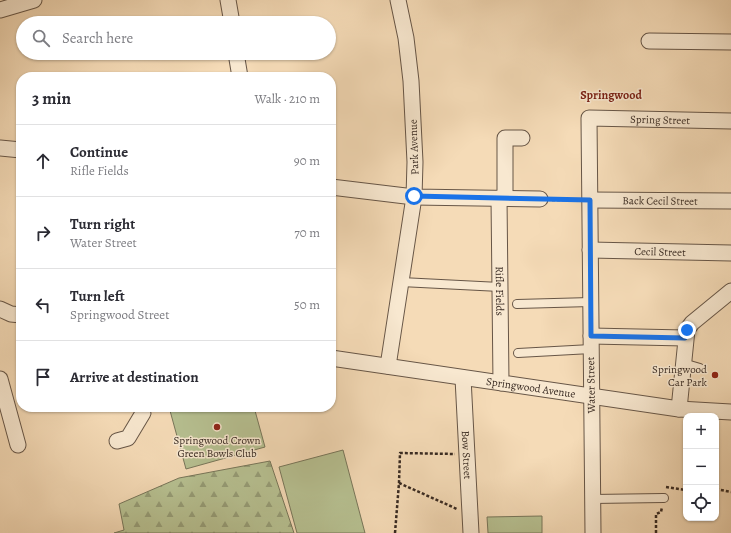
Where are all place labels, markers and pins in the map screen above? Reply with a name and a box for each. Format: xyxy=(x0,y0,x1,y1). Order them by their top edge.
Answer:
place label: Springwood Car Park xyxy=(652,362,708,390)
marker: Springwood Car Park xyxy=(710,370,720,380)
marker: Springwood Crown Green Bowls Club xyxy=(212,422,222,432)
place label: Springwood Crown Green Bowls Club xyxy=(174,433,260,461)

